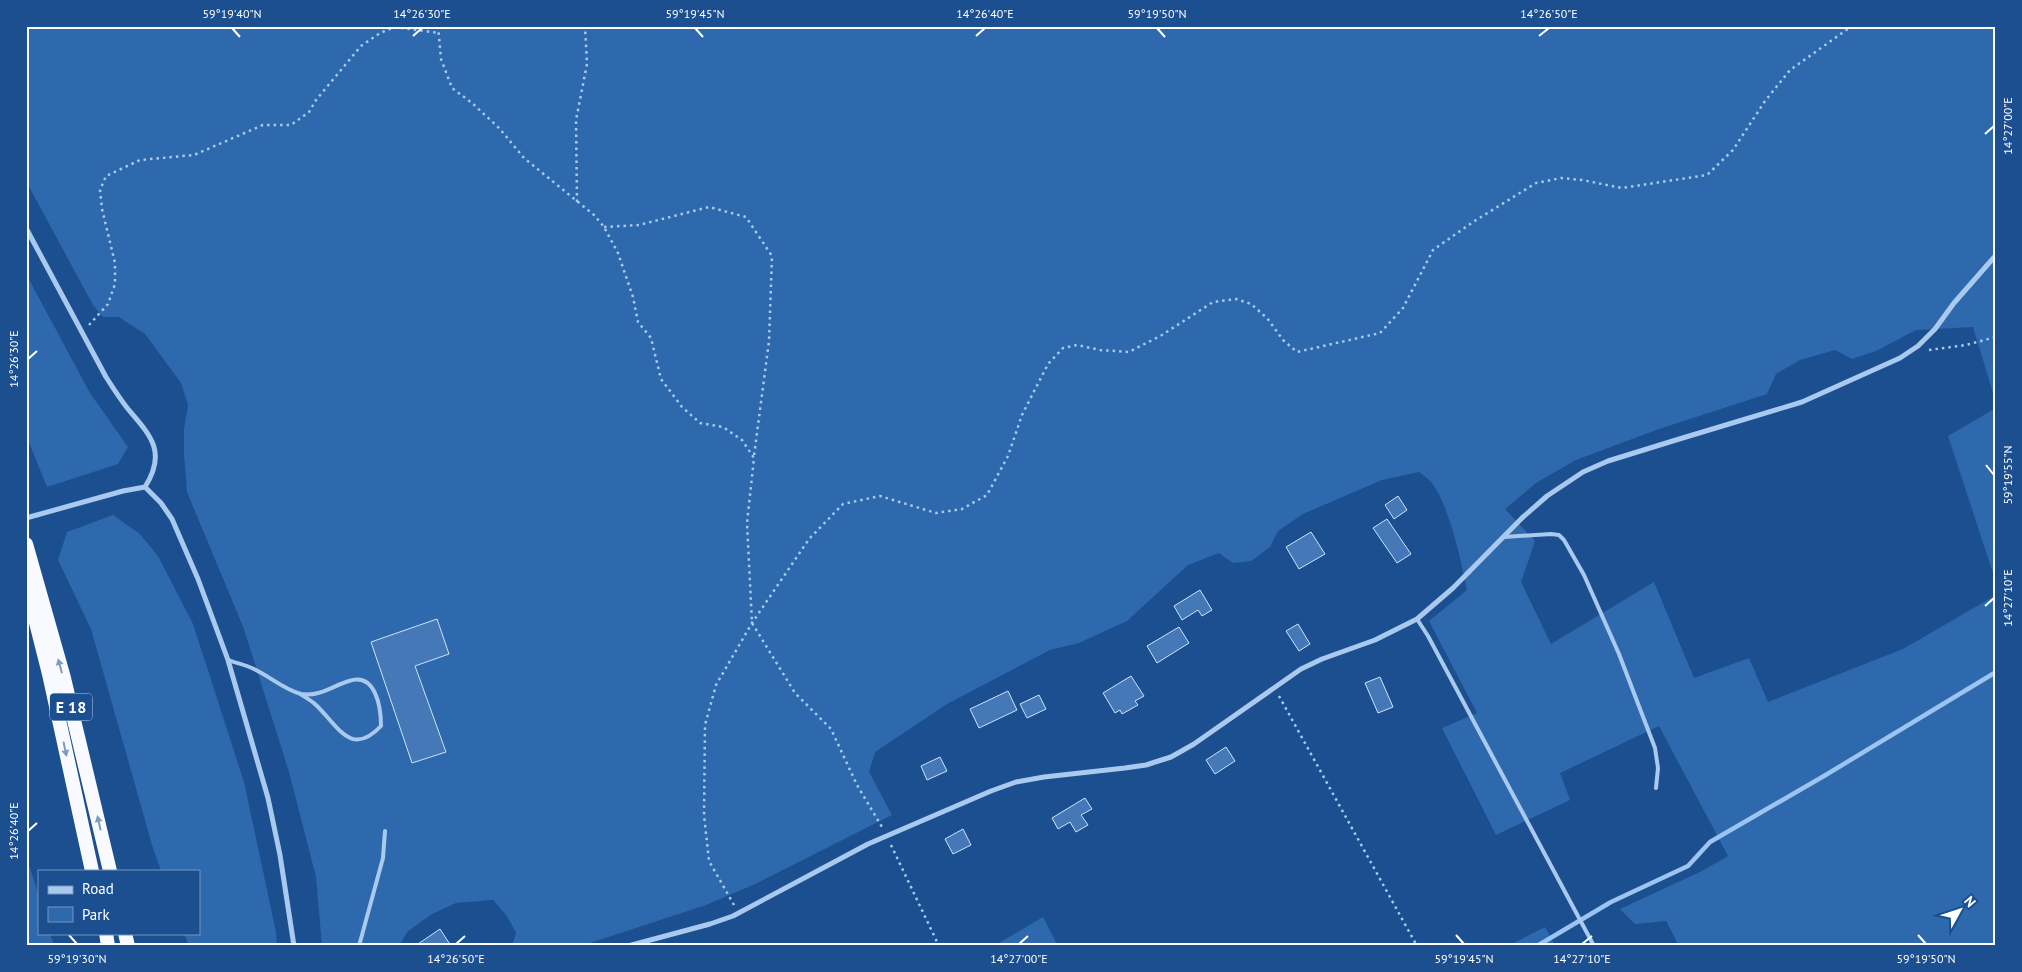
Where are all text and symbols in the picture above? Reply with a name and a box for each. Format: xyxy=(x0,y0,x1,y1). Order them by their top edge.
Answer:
text: 59°19'40"N xyxy=(202,6,262,21)
text: 14°26'30"E xyxy=(393,6,451,21)
text: 59°19'45"N xyxy=(665,6,725,21)
text: 14°26'40"E xyxy=(956,6,1014,21)
text: 59°19'50"N xyxy=(1127,6,1187,21)
text: 14°26'50"E xyxy=(1520,6,1578,21)
text: 14°27'00"E xyxy=(2000,97,2015,155)
text: 14°26'30"E xyxy=(6,330,21,388)
text: 59°19'55"N xyxy=(2000,445,2015,505)
text: 14°27'10"E xyxy=(2000,569,2015,627)
one-way arrow xyxy=(56,658,64,673)
road number: E 18 xyxy=(50,694,92,720)
one-way arrow xyxy=(62,742,70,758)
text: 14°26'40"E xyxy=(6,802,21,860)
one-way arrow xyxy=(95,816,103,831)
legend xyxy=(38,870,200,934)
text: Road xyxy=(82,879,114,898)
north arrow xyxy=(1934,884,1984,934)
text: N xyxy=(1960,892,1980,911)
text: Park xyxy=(82,905,110,924)
text: 59°19'30"N xyxy=(47,951,107,966)
text: 14°26'50"E xyxy=(427,951,485,966)
text: 14°27'00"E xyxy=(990,951,1048,966)
text: 59°19'45"N xyxy=(1434,951,1494,966)
text: 14°27'10"E xyxy=(1553,951,1611,966)
text: 59°19'50"N xyxy=(1896,951,1956,966)

